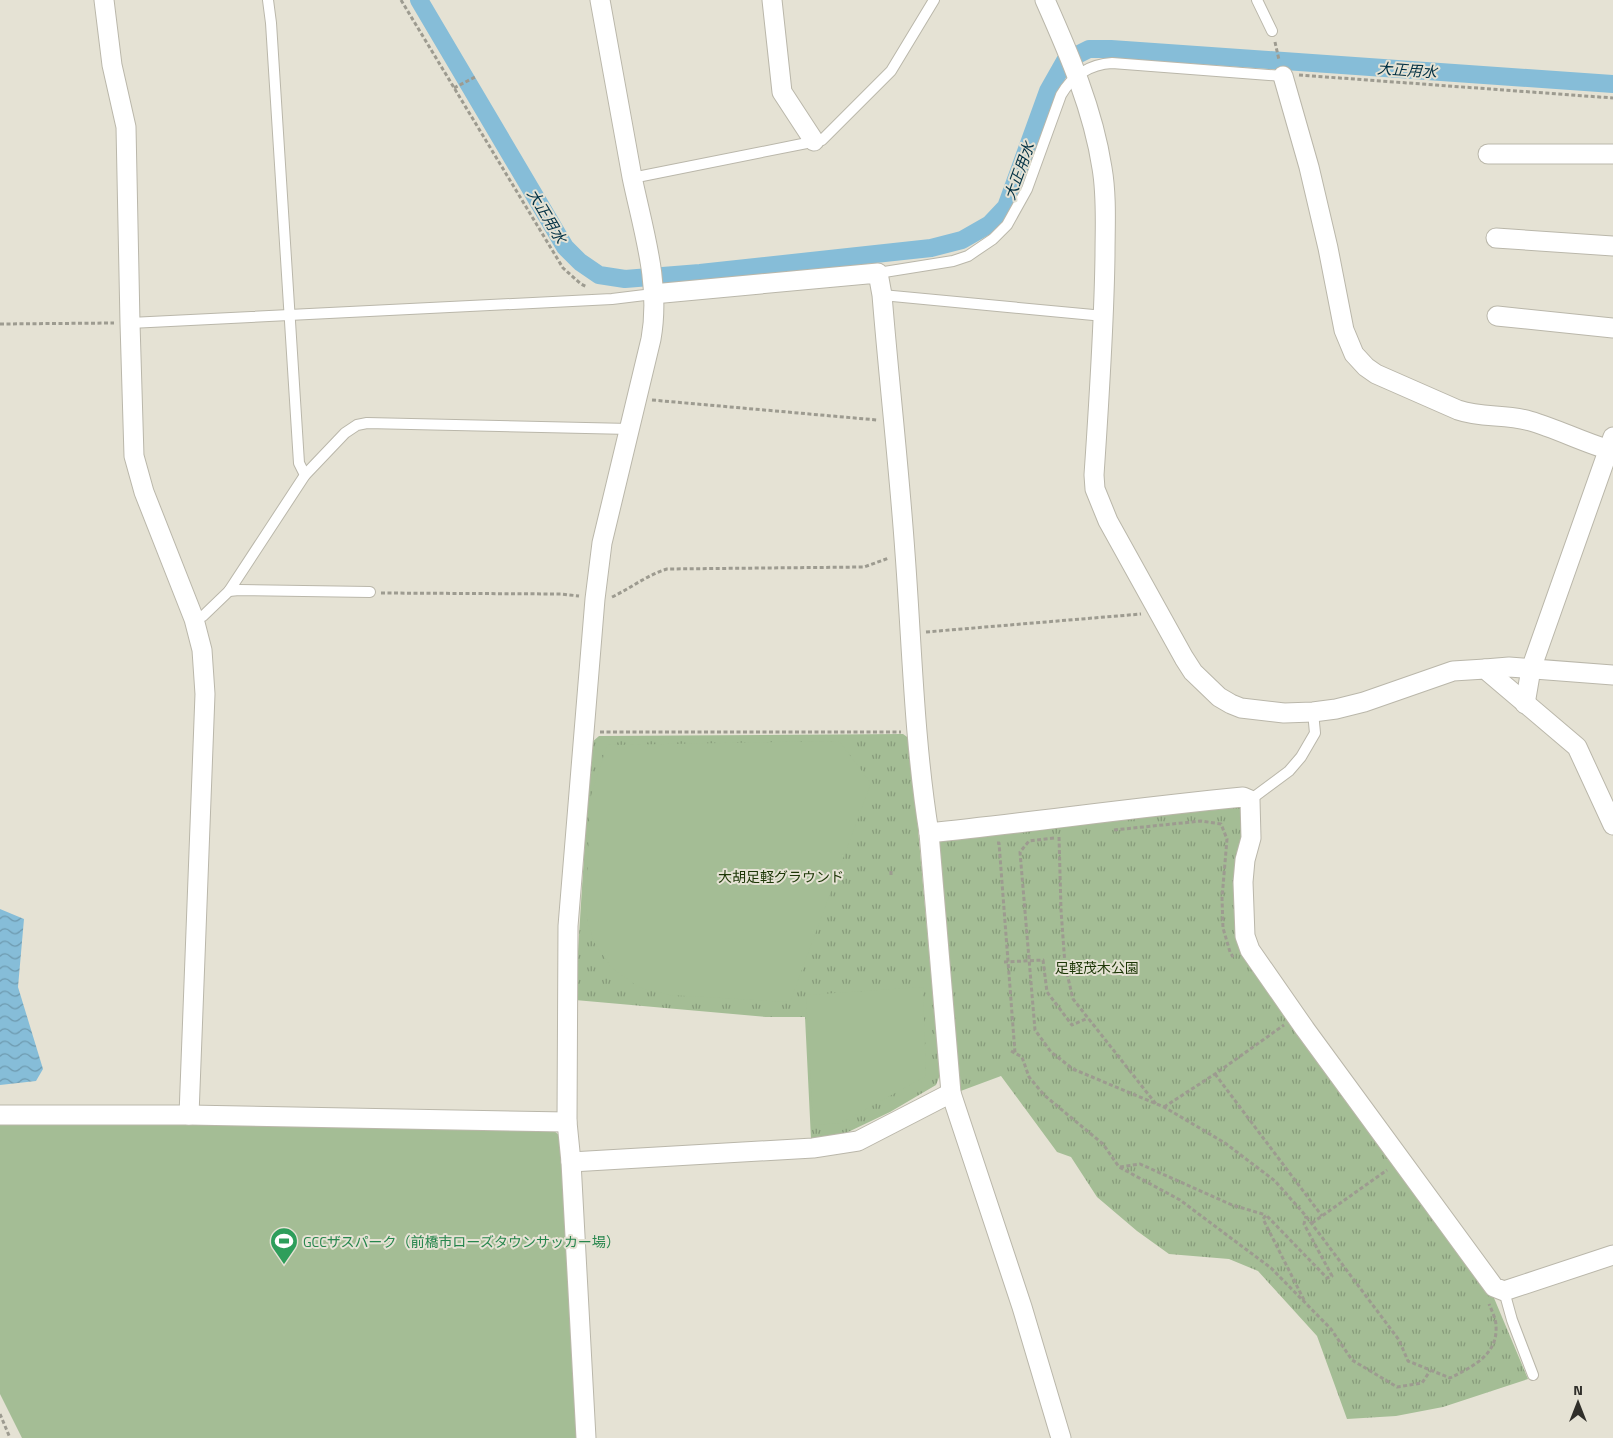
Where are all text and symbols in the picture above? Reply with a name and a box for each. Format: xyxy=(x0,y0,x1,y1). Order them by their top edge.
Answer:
water label: 大正用水 xyxy=(1376,56,1440,84)
water label: 大正用水 xyxy=(998,137,1041,203)
water label: 大正用水 xyxy=(522,184,573,249)
park label: 大胡足軽グラウンド xyxy=(718,866,844,887)
park label: 足軽茂木公園 xyxy=(1055,957,1139,978)
sports icon: GCCザスパーク（前橋市ローズタウンサッカー場） xyxy=(269,1226,299,1265)
place label: GCCザスパーク（前橋市ローズタウンサッカー場） xyxy=(303,1231,620,1252)
north arrow xyxy=(1553,1378,1603,1428)
text: N xyxy=(1573,1379,1583,1400)

